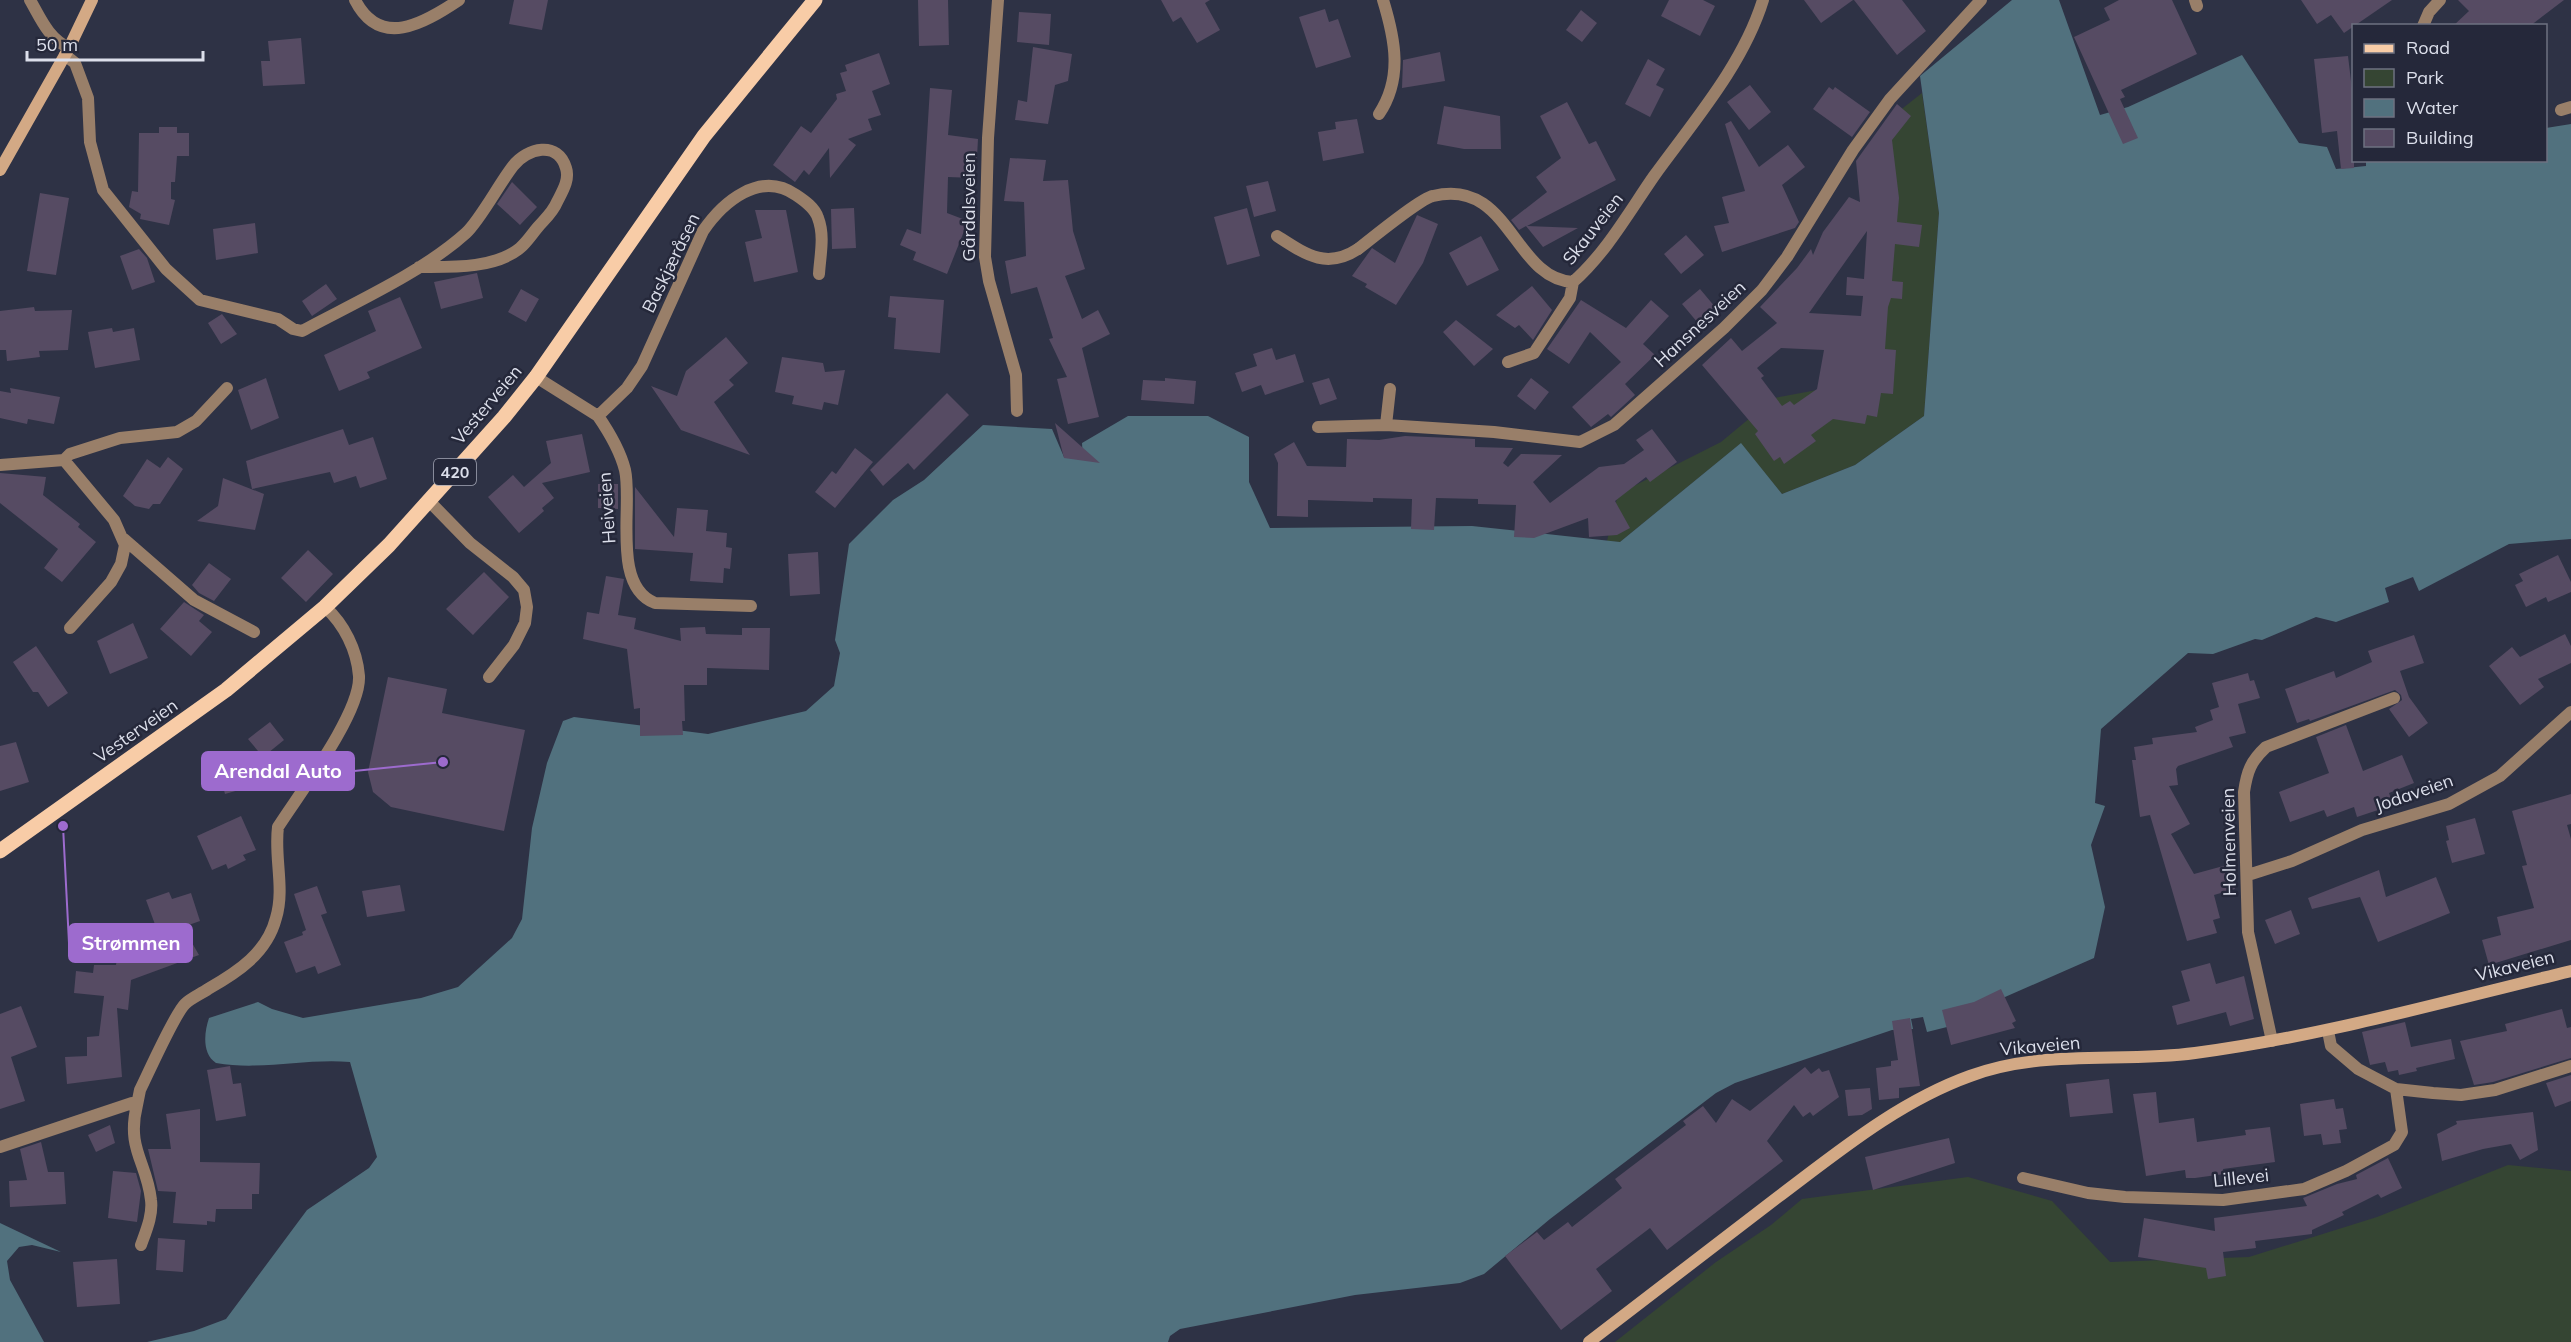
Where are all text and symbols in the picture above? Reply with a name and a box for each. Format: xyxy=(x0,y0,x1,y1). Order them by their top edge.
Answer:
scale bar xyxy=(27,24,202,62)
legend xyxy=(2352,24,2547,162)
text: 50 m xyxy=(36,33,78,56)
text: Road xyxy=(2406,36,2450,59)
text: Park xyxy=(2406,66,2445,89)
text: Water xyxy=(2406,96,2459,119)
text: Building xyxy=(2406,126,2474,149)
street label: Gårdalsveien xyxy=(957,153,980,261)
street label: Skauveien xyxy=(1557,188,1628,269)
street label: Baskjæråsen xyxy=(637,209,705,316)
street label: Hansnesveien xyxy=(1649,275,1750,372)
street label: Vesterveien xyxy=(447,360,527,449)
road number: 420 xyxy=(434,459,476,485)
street label: Heiveien xyxy=(593,471,620,545)
street label: Vesterveien xyxy=(89,693,182,768)
callout: Arendal Auto xyxy=(202,752,354,790)
text: Arendal Auto xyxy=(214,758,342,783)
street label: Jodaveien xyxy=(2372,768,2456,817)
street label: Holmenveien xyxy=(2216,788,2241,896)
callout: Strømmen xyxy=(69,924,192,962)
text: Strømmen xyxy=(82,930,180,955)
street label: Vikaveien xyxy=(2473,945,2557,986)
street label: Vikaveien xyxy=(1999,1031,2081,1060)
street label: Lillevei xyxy=(2212,1163,2270,1192)

